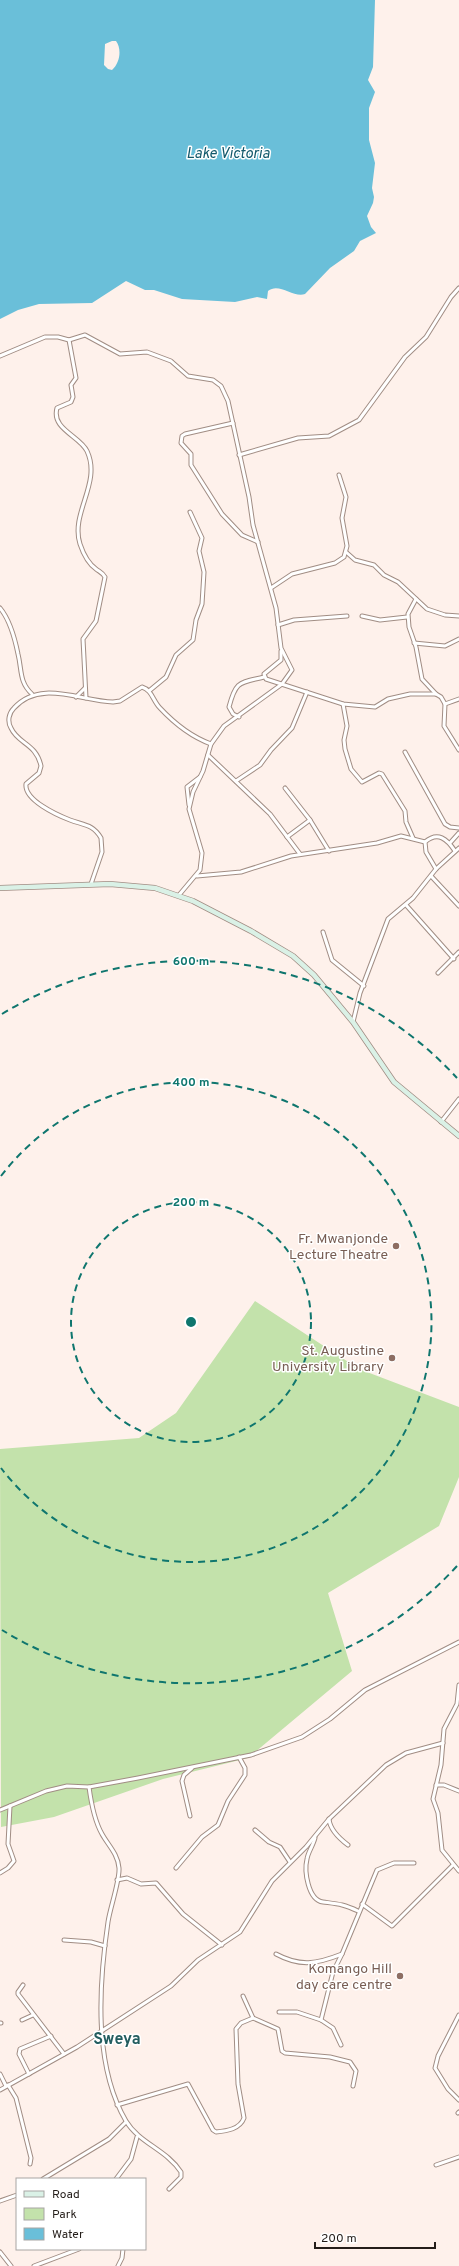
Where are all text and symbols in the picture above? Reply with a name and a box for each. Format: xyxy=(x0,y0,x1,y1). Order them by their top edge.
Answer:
water label: Lake Victoria xyxy=(186,145,270,164)
text: 600 m xyxy=(173,954,209,970)
text: 400 m xyxy=(172,1075,210,1091)
text: 200 m xyxy=(173,1195,209,1211)
place label: Fr. Mwanjonde Lecture Theatre xyxy=(289,1231,388,1264)
marker: Fr. Mwanjonde Lecture Theatre xyxy=(391,1241,401,1251)
centre of rings xyxy=(184,1315,198,1329)
place label: St. Augustine University Library xyxy=(272,1343,384,1376)
marker: St. Augustine University Library xyxy=(387,1353,397,1363)
place label: Komango Hill day care centre xyxy=(296,1961,392,1994)
marker: Komango Hill day care centre xyxy=(395,1971,405,1981)
district label: Sweya xyxy=(93,2030,141,2050)
legend xyxy=(16,2178,146,2250)
text: Road xyxy=(52,2187,80,2203)
text: Park xyxy=(52,2207,77,2223)
scale bar xyxy=(315,2224,435,2250)
text: Water xyxy=(52,2227,84,2243)
text: 200 m xyxy=(321,2231,357,2247)

